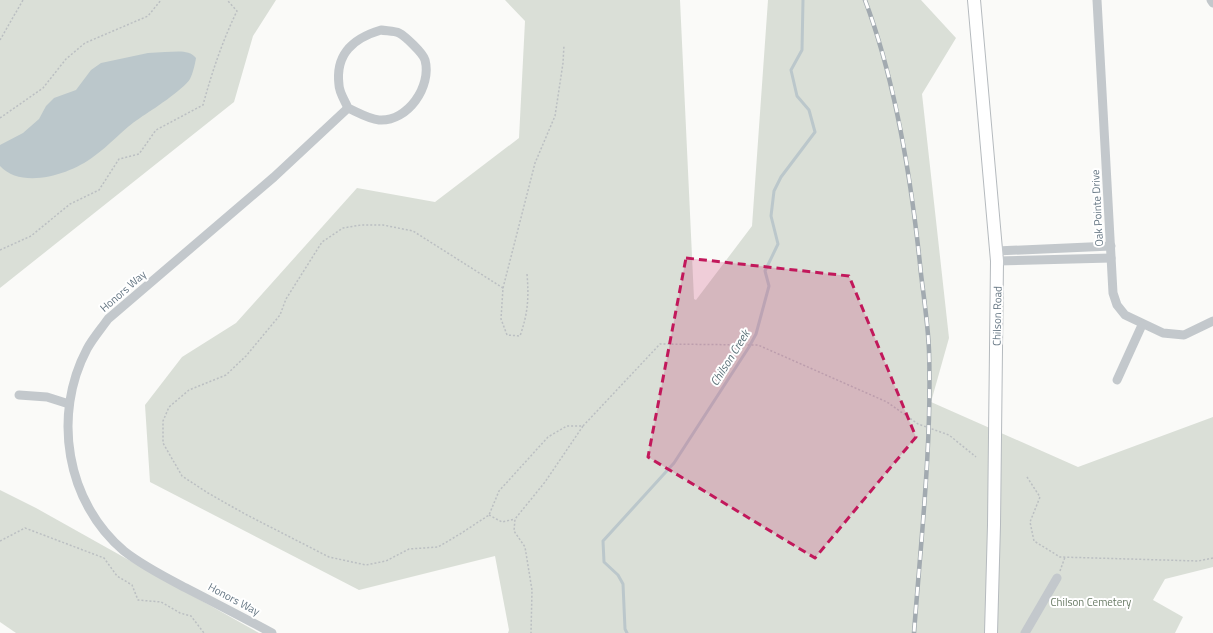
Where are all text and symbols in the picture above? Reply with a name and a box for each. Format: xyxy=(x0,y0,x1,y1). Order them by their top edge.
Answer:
street label: Oak Pointe Drive xyxy=(1087,169,1107,247)
street label: Honors Way xyxy=(96,266,150,316)
street label: Chilson Road xyxy=(988,286,1006,346)
water label: Chilson Creek xyxy=(705,325,755,389)
street label: Honors Way xyxy=(205,579,263,620)
park label: Chilson Cemetery xyxy=(1051,594,1132,610)

